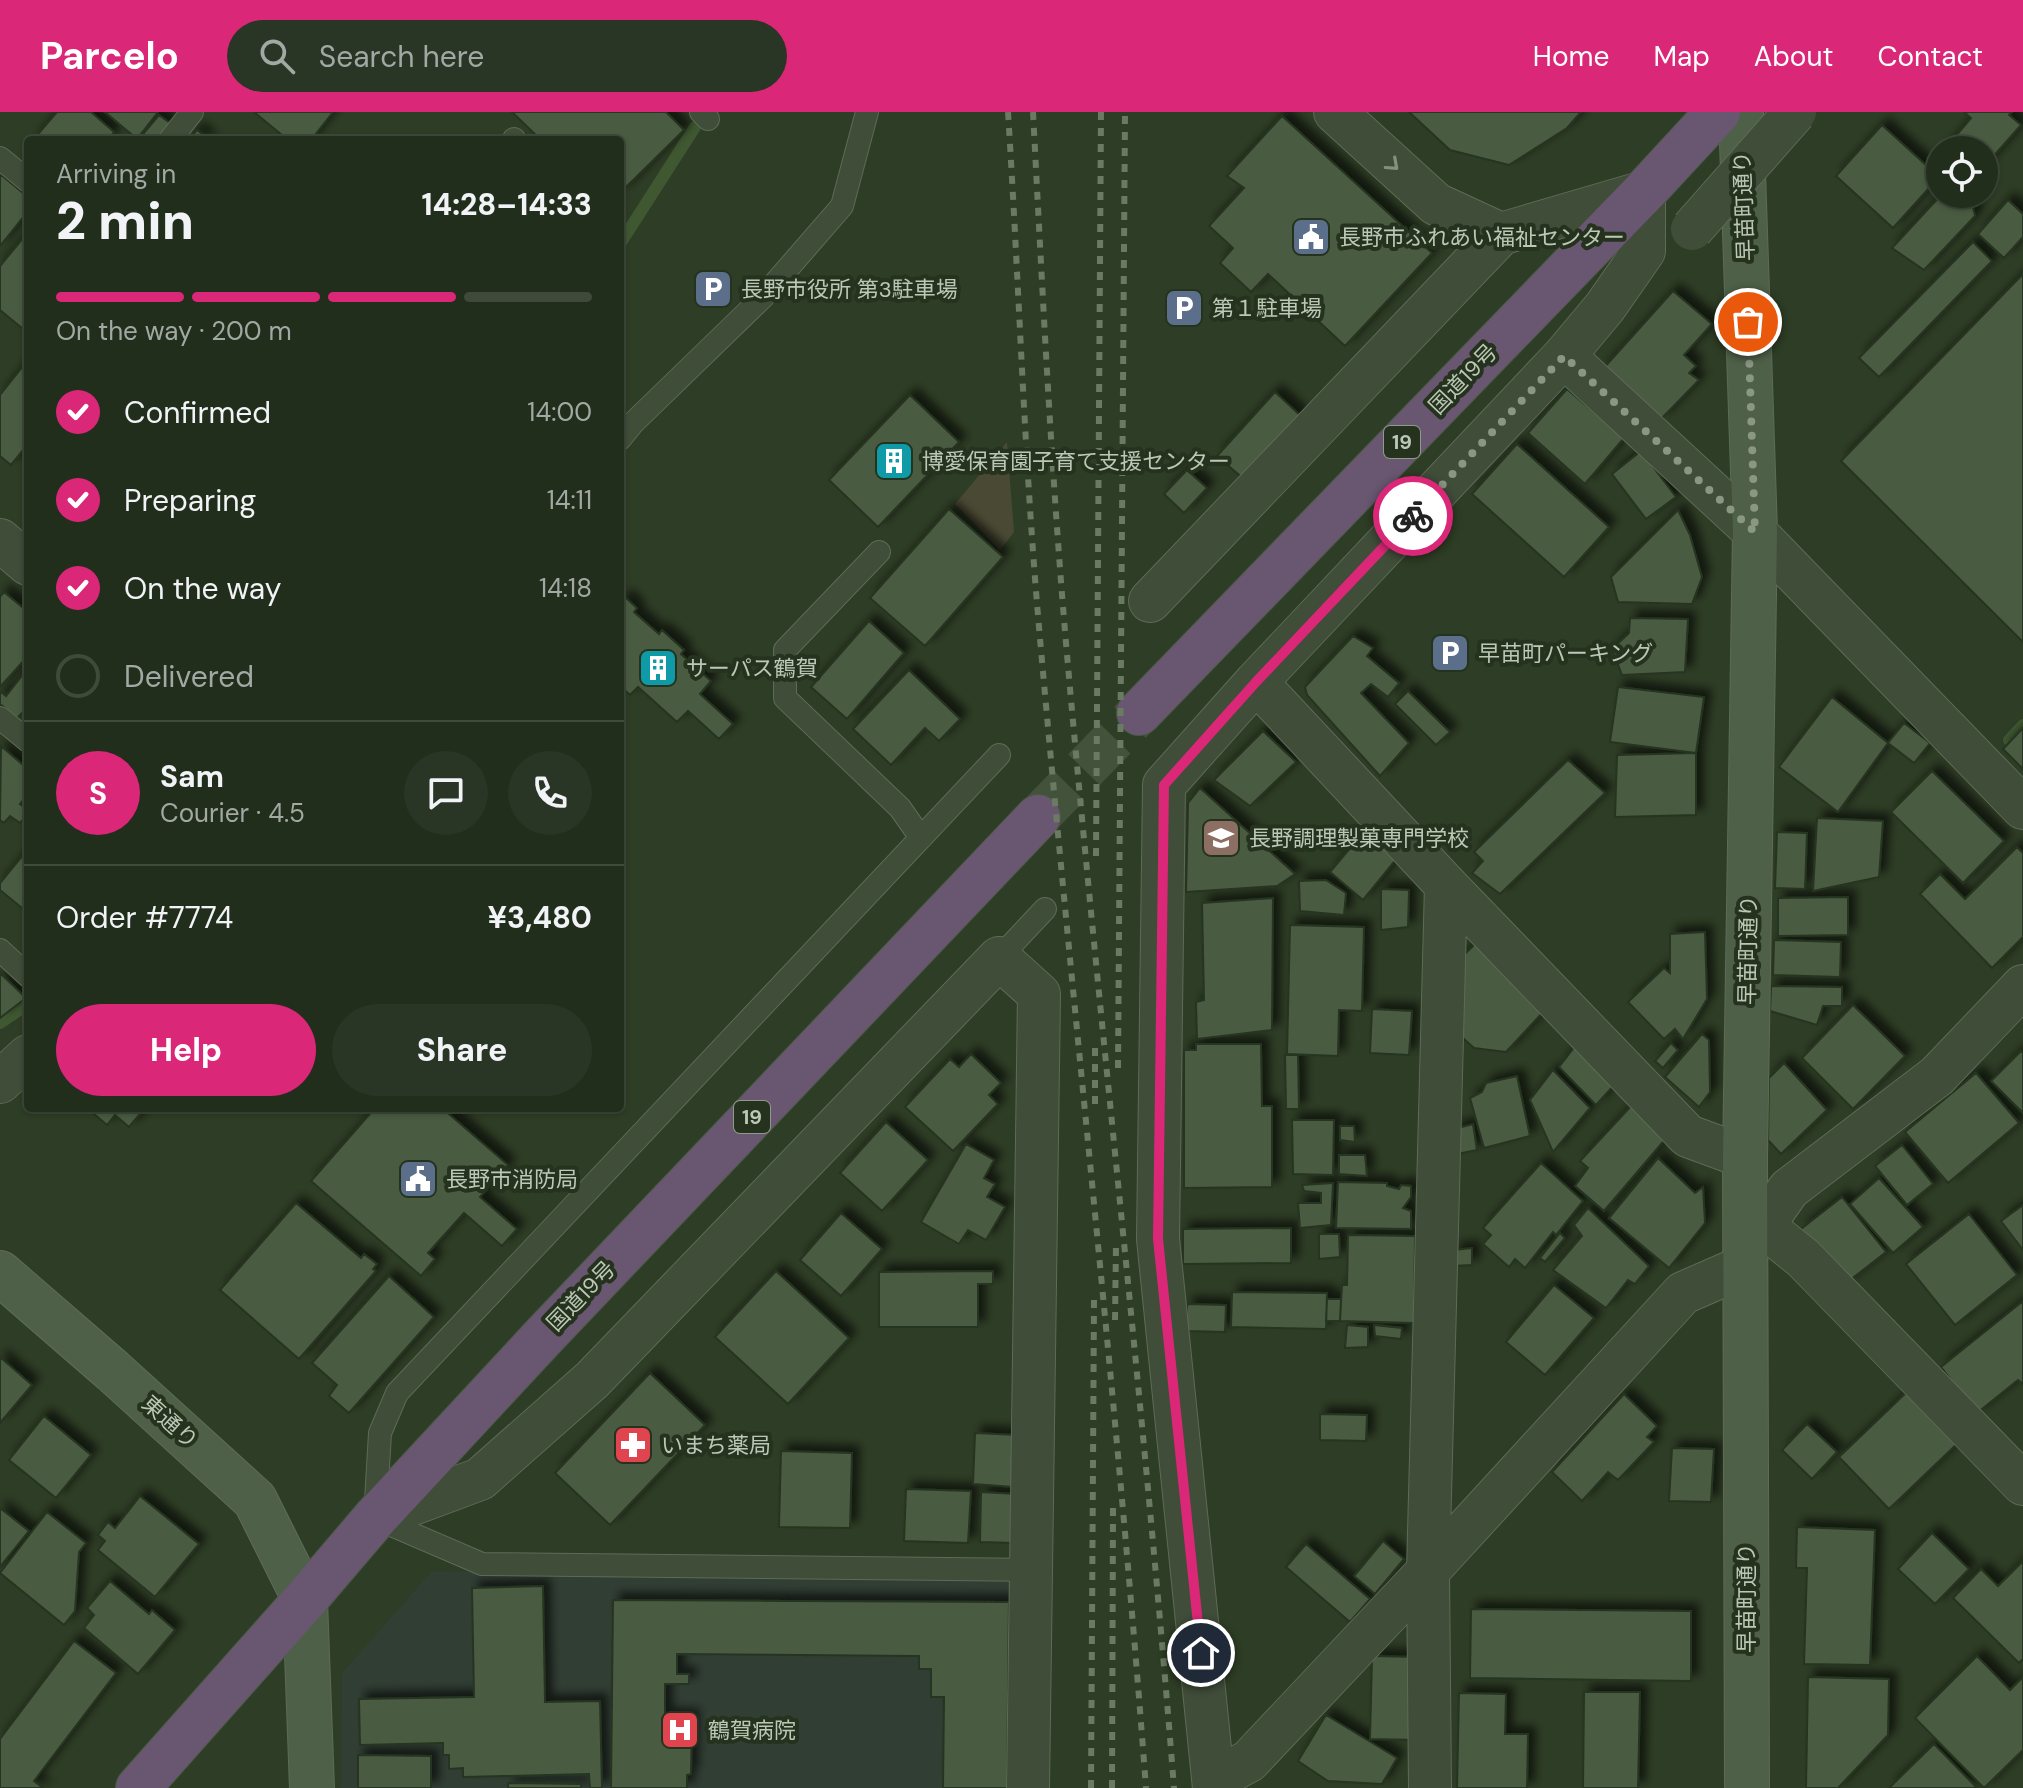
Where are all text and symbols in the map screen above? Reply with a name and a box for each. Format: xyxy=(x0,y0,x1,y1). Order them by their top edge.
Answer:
search box xyxy=(227,20,787,92)
text: Parcelo xyxy=(40,31,179,81)
icon: search xyxy=(255,34,299,78)
text: Search here xyxy=(319,37,484,76)
text: Home xyxy=(1533,38,1609,75)
text: Map xyxy=(1653,38,1710,75)
text: About xyxy=(1754,38,1833,75)
text: Contact xyxy=(1877,38,1983,75)
map controls xyxy=(1926,136,1998,208)
button: locate xyxy=(1926,136,1998,208)
street label: 早苗町通り xyxy=(1728,151,1760,261)
one-way arrow xyxy=(1384,155,1398,170)
text: Arriving in xyxy=(56,157,176,191)
text: 14:28–14:33 xyxy=(422,185,592,224)
text: 2 min xyxy=(56,187,194,255)
public building icon: 長野市ふれあい福祉センター xyxy=(1290,216,1332,258)
place label: 長野市ふれあい福祉センター xyxy=(1339,223,1625,252)
parking icon: 長野市役所 第3駐車場 xyxy=(692,268,734,310)
place label: 長野市役所 第3駐車場 xyxy=(741,275,958,304)
parking icon: 第１駐車場 xyxy=(1163,287,1205,329)
pin xyxy=(1714,288,1782,356)
place label: 第１駐車場 xyxy=(1212,294,1322,323)
icon: bag xyxy=(1726,300,1770,344)
text: On the way · 200 m xyxy=(56,314,292,348)
street label: 国道19号 xyxy=(1422,338,1504,420)
icon: check xyxy=(56,390,100,434)
text: Confirmed xyxy=(124,393,271,432)
text: 14:00 xyxy=(527,395,592,429)
road number: 19 xyxy=(1384,426,1420,458)
building icon: 博愛保育園子育て支援センター xyxy=(873,440,915,482)
place label: 博愛保育園子育て支援センター xyxy=(922,447,1230,476)
courier xyxy=(1373,476,1453,556)
icon: check xyxy=(56,478,100,522)
text: Preparing xyxy=(124,481,256,520)
text: 14:11 xyxy=(547,483,592,517)
icon: bike xyxy=(1391,494,1435,538)
icon: check xyxy=(56,566,100,610)
text: On the way xyxy=(124,569,281,608)
text: 14:18 xyxy=(539,571,592,605)
parking icon: 早苗町パーキング xyxy=(1429,632,1471,674)
place label: 早苗町パーキング xyxy=(1478,639,1653,668)
building icon: サーパス鶴賀 xyxy=(637,647,679,689)
place label: サーパス鶴賀 xyxy=(686,654,818,683)
text: Delivered xyxy=(124,657,254,696)
button: chat xyxy=(404,751,488,835)
button: phone xyxy=(508,751,592,835)
text: Sam xyxy=(160,757,224,796)
text: S xyxy=(89,774,107,813)
text: Courier · 4.5 xyxy=(160,796,305,830)
school or university icon: 長野調理製菓専門学校 xyxy=(1200,817,1242,859)
place label: 長野調理製菓専門学校 xyxy=(1249,824,1469,853)
street label: 早苗町通り xyxy=(1733,895,1763,1005)
text: Order #7774 xyxy=(56,898,233,937)
text: ¥3,480 xyxy=(487,898,592,937)
button: Help xyxy=(56,1004,316,1096)
button: Share xyxy=(332,1004,592,1096)
road number: 19 xyxy=(734,1101,770,1133)
public building icon: 長野市消防局 xyxy=(397,1158,439,1200)
place label: 長野市消防局 xyxy=(446,1165,578,1194)
street label: 国道19号 xyxy=(540,1255,622,1337)
street label: 東通り xyxy=(136,1389,204,1455)
pharmacy icon: いまち薬局 xyxy=(612,1424,654,1466)
place label: いまち薬局 xyxy=(661,1431,771,1460)
street label: 早苗町通り xyxy=(1732,1543,1761,1653)
pin xyxy=(1167,1619,1235,1687)
icon: home xyxy=(1179,1631,1223,1675)
hospital icon: 鶴賀病院 xyxy=(659,1709,701,1751)
place label: 鶴賀病院 xyxy=(708,1716,796,1745)

